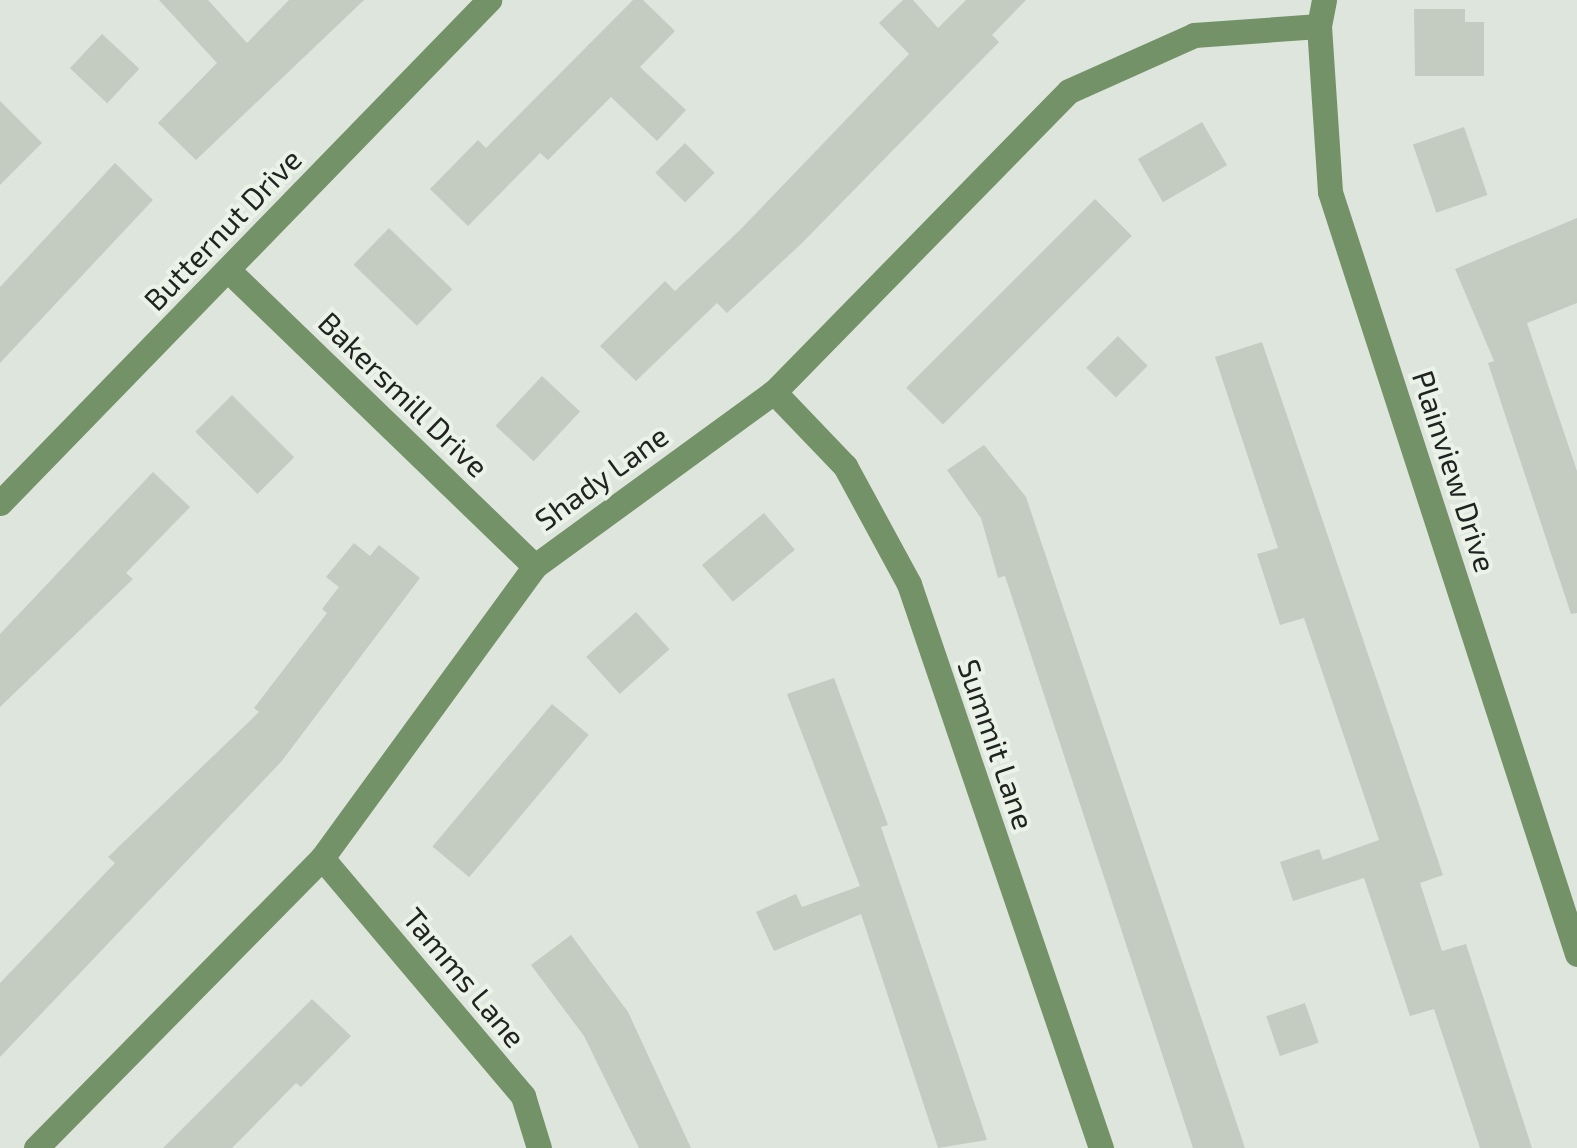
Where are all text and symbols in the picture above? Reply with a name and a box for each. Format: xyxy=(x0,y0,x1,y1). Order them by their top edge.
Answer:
street label: Butternut Drive xyxy=(136,141,308,317)
street label: Bakersmill Drive xyxy=(311,304,497,484)
street label: Plainview Drive xyxy=(1405,366,1505,576)
street label: Shady Lane xyxy=(527,417,675,537)
street label: Summit Lane xyxy=(951,654,1043,834)
street label: Tamms Lane xyxy=(396,900,534,1054)

